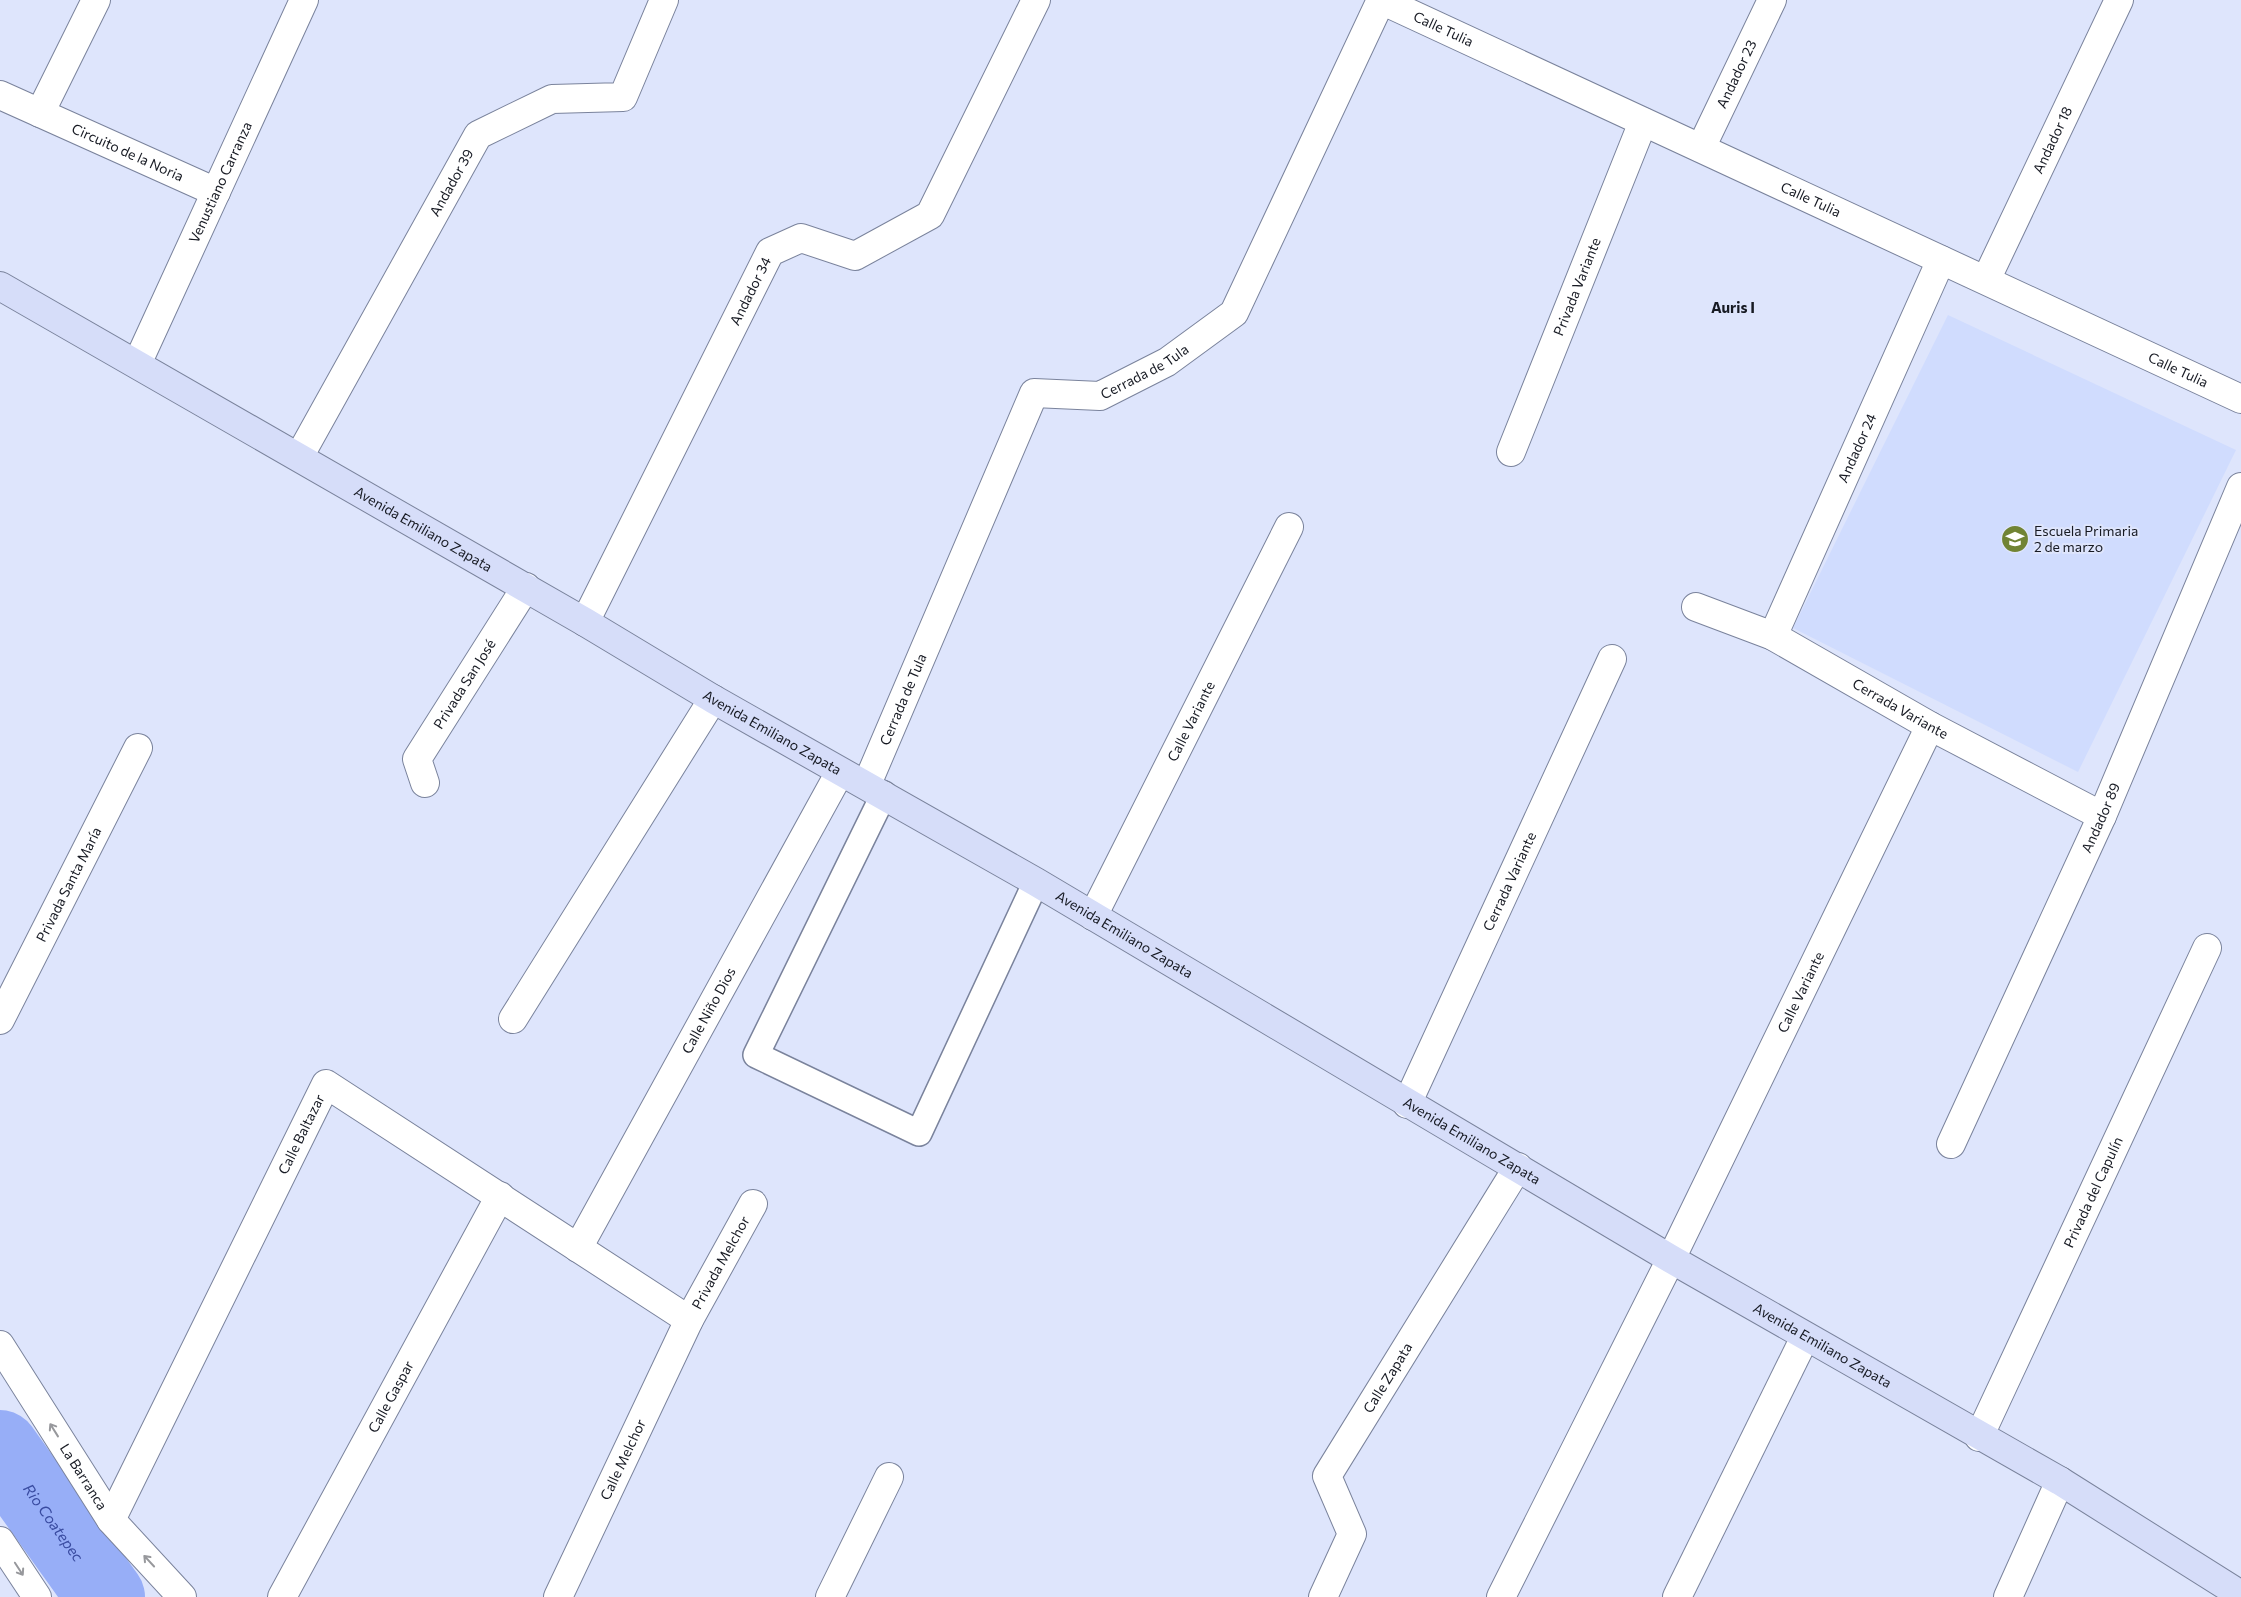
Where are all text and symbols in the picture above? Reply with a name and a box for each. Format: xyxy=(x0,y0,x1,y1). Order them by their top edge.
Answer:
street label: Calle Tulia xyxy=(1411,7,1476,50)
street label: Andador 23 xyxy=(1712,37,1760,111)
street label: Andador 18 xyxy=(2029,103,2075,176)
street label: Circuito de la Noria xyxy=(69,119,187,184)
street label: Venustiano Carranza xyxy=(185,119,255,245)
street label: Andador 39 xyxy=(426,146,477,219)
street label: Calle Tulia xyxy=(1778,178,1844,220)
street label: Privada Variante xyxy=(1549,235,1604,338)
street label: Andador 34 xyxy=(726,253,774,328)
district label: Auris I xyxy=(1711,298,1755,316)
street label: Cerrada de Tula xyxy=(1097,340,1192,402)
street label: Calle Tulia xyxy=(2146,348,2211,391)
street label: Andador 24 xyxy=(1834,410,1880,485)
street label: Avenida Emiliano Zapata xyxy=(351,482,495,575)
place label: Escuela Primaria 2 de marzo xyxy=(2034,522,2138,555)
school or university icon: Escuela Primaria 2 de marzo xyxy=(2000,524,2030,554)
street label: Privada San José xyxy=(429,636,499,732)
street label: Cerrada de Tula xyxy=(876,651,930,748)
street label: Cerrada Variante xyxy=(1850,674,1951,742)
street label: Calle Variante xyxy=(1163,678,1218,764)
street label: Avenida Emiliano Zapata xyxy=(700,686,845,778)
street label: Andador 89 xyxy=(2077,780,2123,855)
street label: Privada Santa María xyxy=(32,824,105,945)
street label: Cerrada Variante xyxy=(1479,829,1539,934)
street label: Avenida Emiliano Zapata xyxy=(1053,887,1196,981)
street label: Calle Variante xyxy=(1773,949,1827,1035)
street label: Calle Niño Dios xyxy=(678,964,739,1056)
street label: Calle Baltazar xyxy=(274,1091,328,1177)
street label: Avenida Emiliano Zapata xyxy=(1400,1093,1544,1187)
street label: Privada del Capulín xyxy=(2059,1134,2126,1250)
street label: Privada Melchor xyxy=(688,1212,753,1312)
street label: Avenida Emiliano Zapata xyxy=(1750,1299,1895,1391)
street label: Calle Zapata xyxy=(1359,1339,1415,1416)
street label: Calle Gaspar xyxy=(364,1357,417,1435)
street label: Calle Melchor xyxy=(596,1416,649,1503)
one-way arrow xyxy=(49,1424,59,1438)
street label: La Barranca xyxy=(57,1440,111,1513)
water label: Rio Coatepec xyxy=(20,1480,88,1565)
one-way arrow xyxy=(143,1555,155,1568)
one-way arrow xyxy=(14,1561,24,1575)

